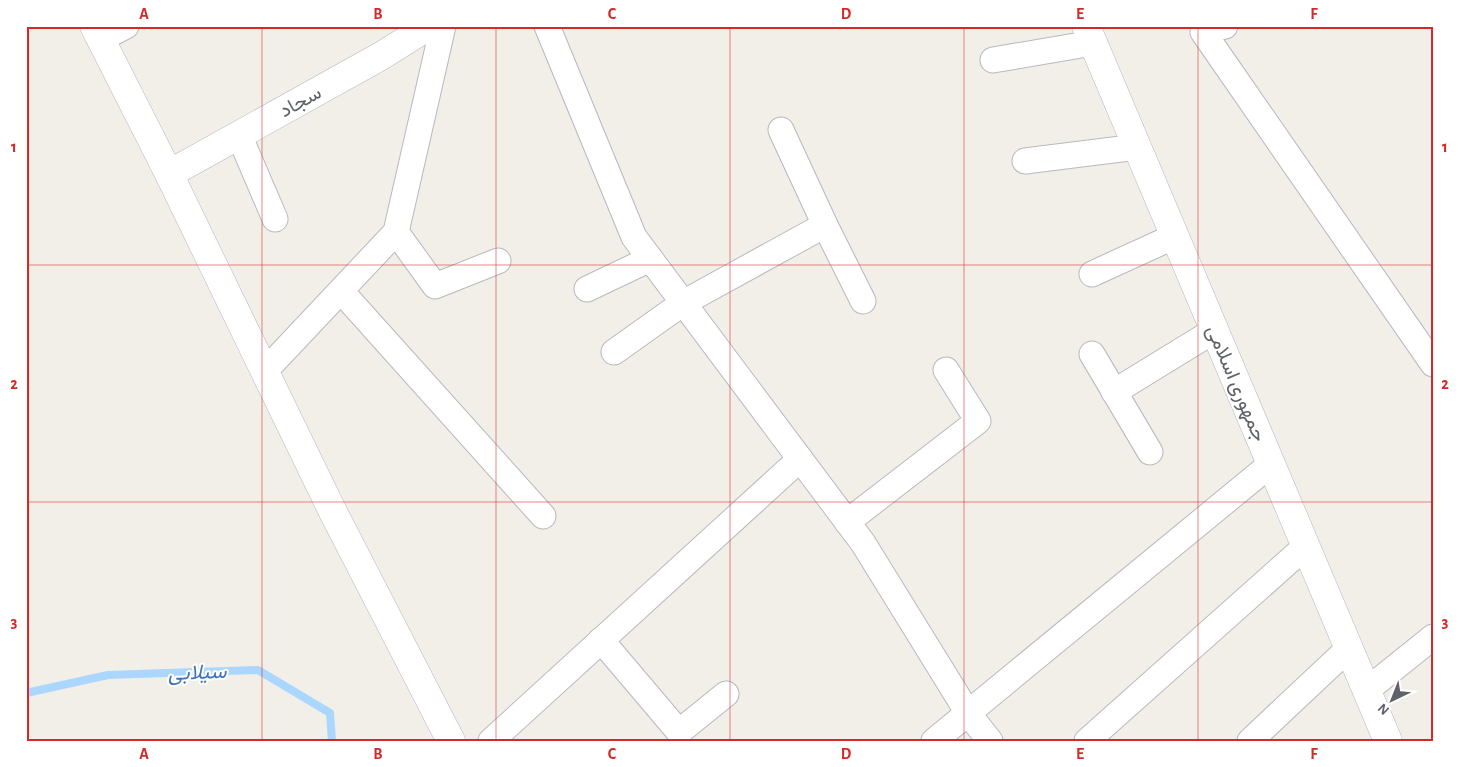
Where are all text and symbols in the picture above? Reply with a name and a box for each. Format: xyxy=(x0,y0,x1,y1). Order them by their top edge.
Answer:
text: A xyxy=(139,6,149,22)
text: B xyxy=(373,6,383,22)
text: C xyxy=(608,6,617,22)
text: D xyxy=(841,6,852,22)
text: E xyxy=(1076,6,1084,22)
text: F xyxy=(1310,6,1318,22)
street label: سجاد xyxy=(276,82,325,122)
text: 1 xyxy=(11,139,17,155)
text: 1 xyxy=(1442,139,1448,155)
street label: جمهوری اسلامی xyxy=(1201,322,1270,445)
text: 2 xyxy=(10,376,18,392)
text: 2 xyxy=(1441,376,1449,392)
text: 3 xyxy=(11,614,18,630)
text: 3 xyxy=(1442,614,1449,630)
water label: سیلابی xyxy=(167,661,227,686)
north arrow xyxy=(1366,674,1416,724)
text: N xyxy=(1375,700,1392,717)
text: A xyxy=(139,746,149,762)
text: B xyxy=(373,746,383,762)
text: C xyxy=(608,746,617,762)
text: D xyxy=(841,746,852,762)
text: E xyxy=(1076,746,1084,762)
text: F xyxy=(1310,746,1318,762)

